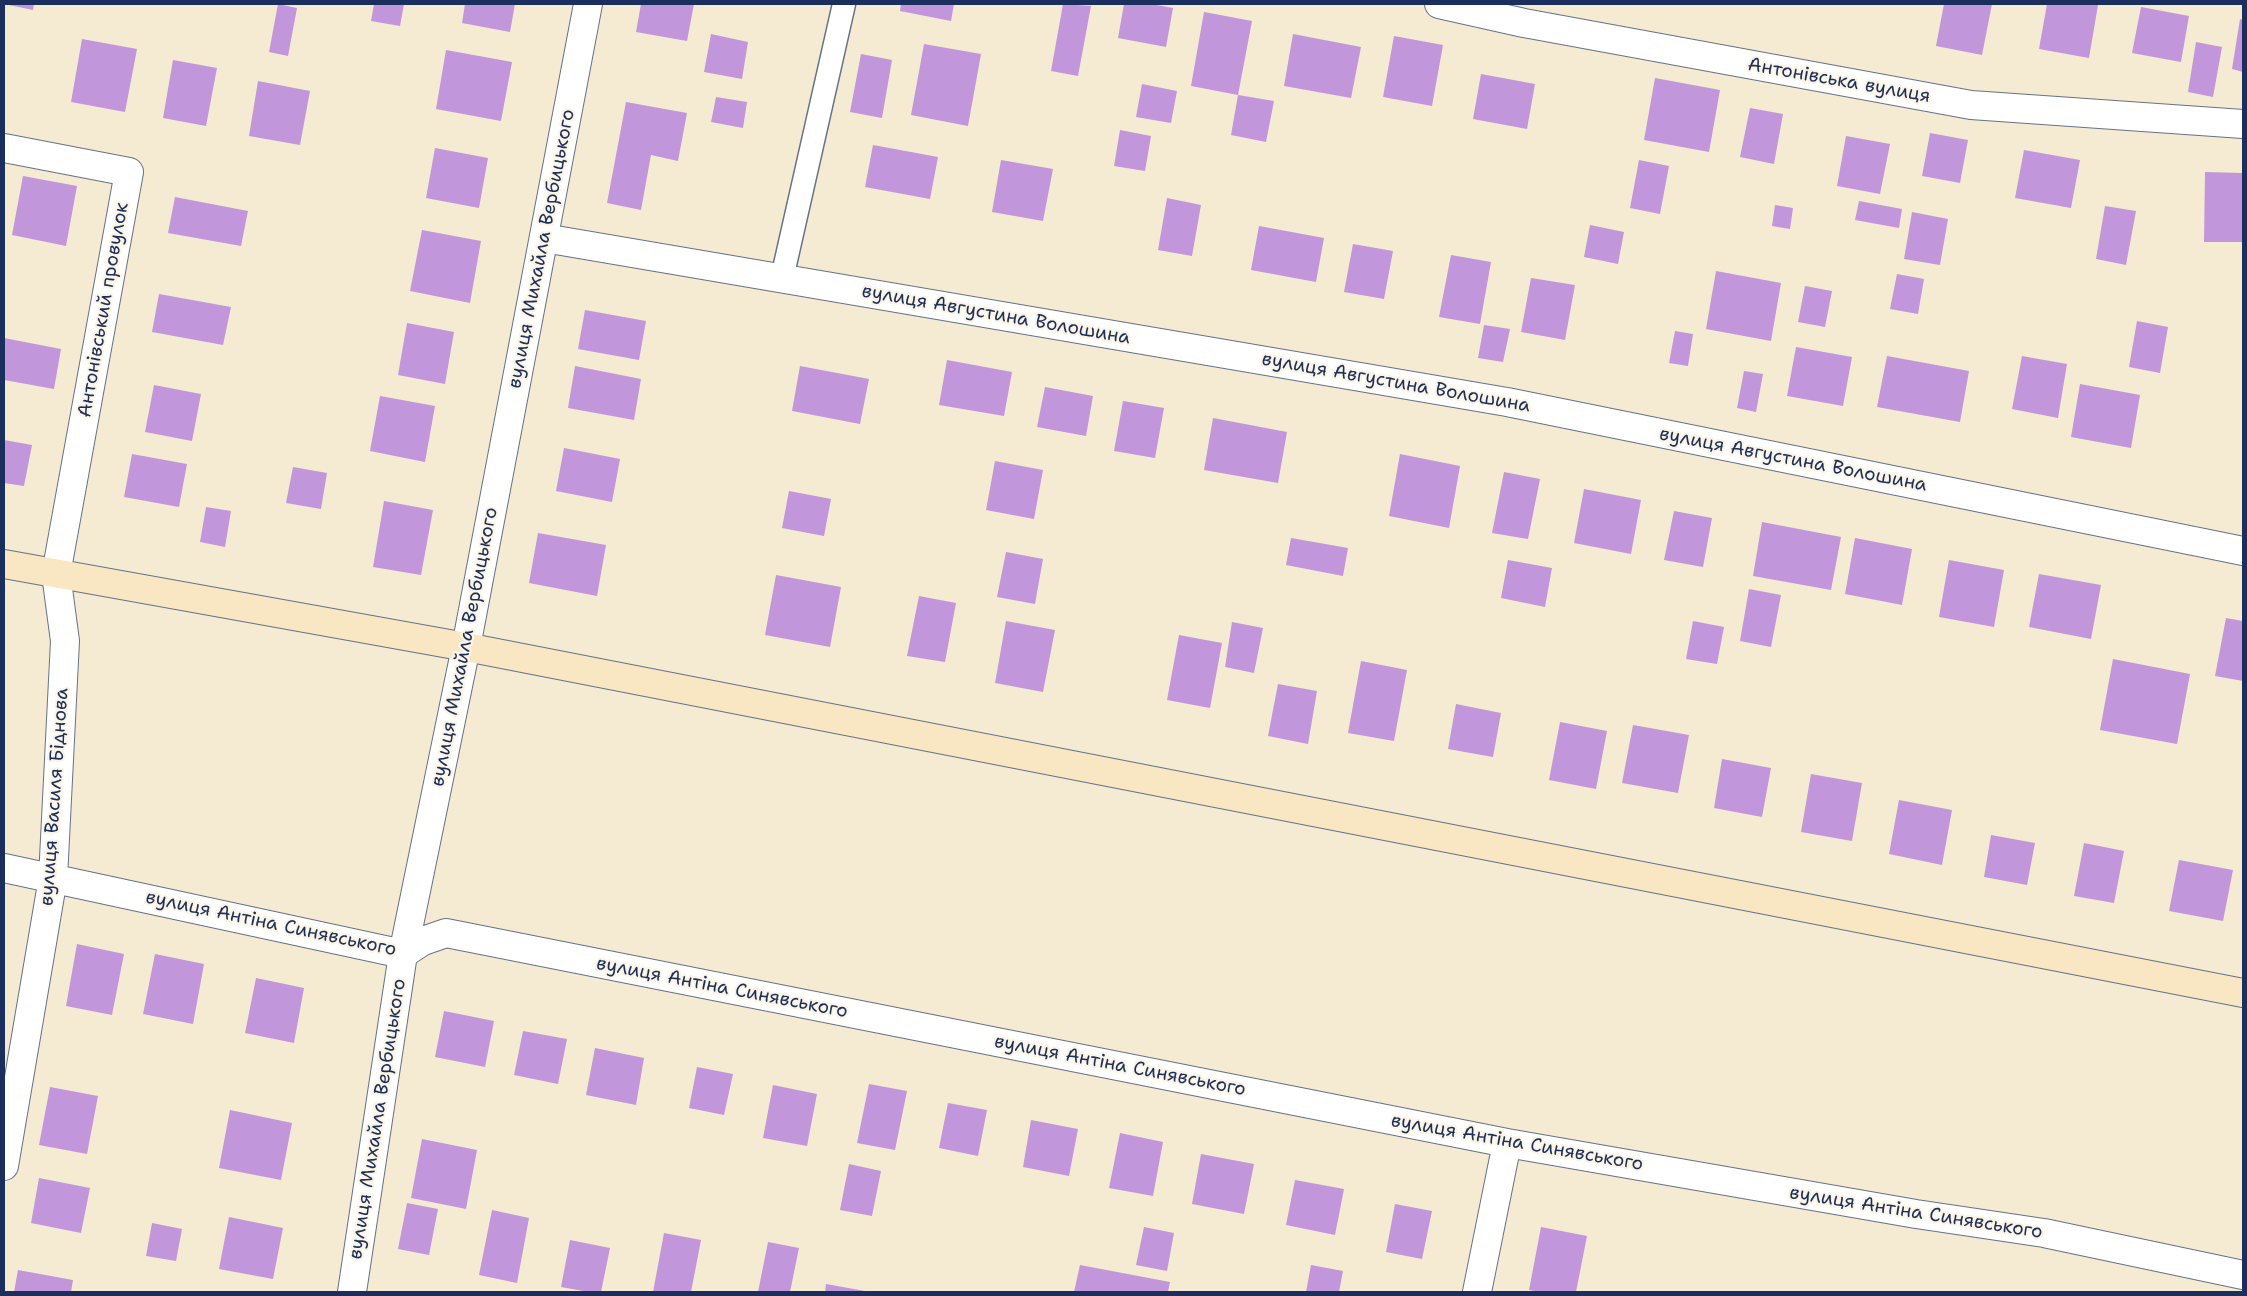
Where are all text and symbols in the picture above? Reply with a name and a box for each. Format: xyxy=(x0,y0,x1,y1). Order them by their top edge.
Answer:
street label: Антонівська вулиця xyxy=(1746,54,1932,108)
street label: вулиця Михайла Вербицького xyxy=(504,107,580,391)
street label: Антонівський провулок xyxy=(74,201,134,419)
street label: вулиця Августина Волошина xyxy=(860,280,1132,350)
street label: вулиця Августина Волошина xyxy=(1260,348,1532,418)
street label: вулиця Августина Волошина xyxy=(1657,423,1929,497)
street label: вулиця Михайла Вербицького xyxy=(427,505,503,789)
street label: вулиця Василя Біднова xyxy=(36,687,74,907)
street label: вулиця Антіна Синявського xyxy=(143,886,399,962)
street label: вулиця Антіна Синявського xyxy=(594,952,850,1024)
street label: вулиця Михайла Вербицького xyxy=(345,977,411,1261)
street label: вулиця Антіна Синявського xyxy=(992,1030,1248,1102)
street label: вулиця Антіна Синявського xyxy=(1389,1110,1645,1176)
street label: вулиця Антіна Синявського xyxy=(1788,1182,2044,1244)

